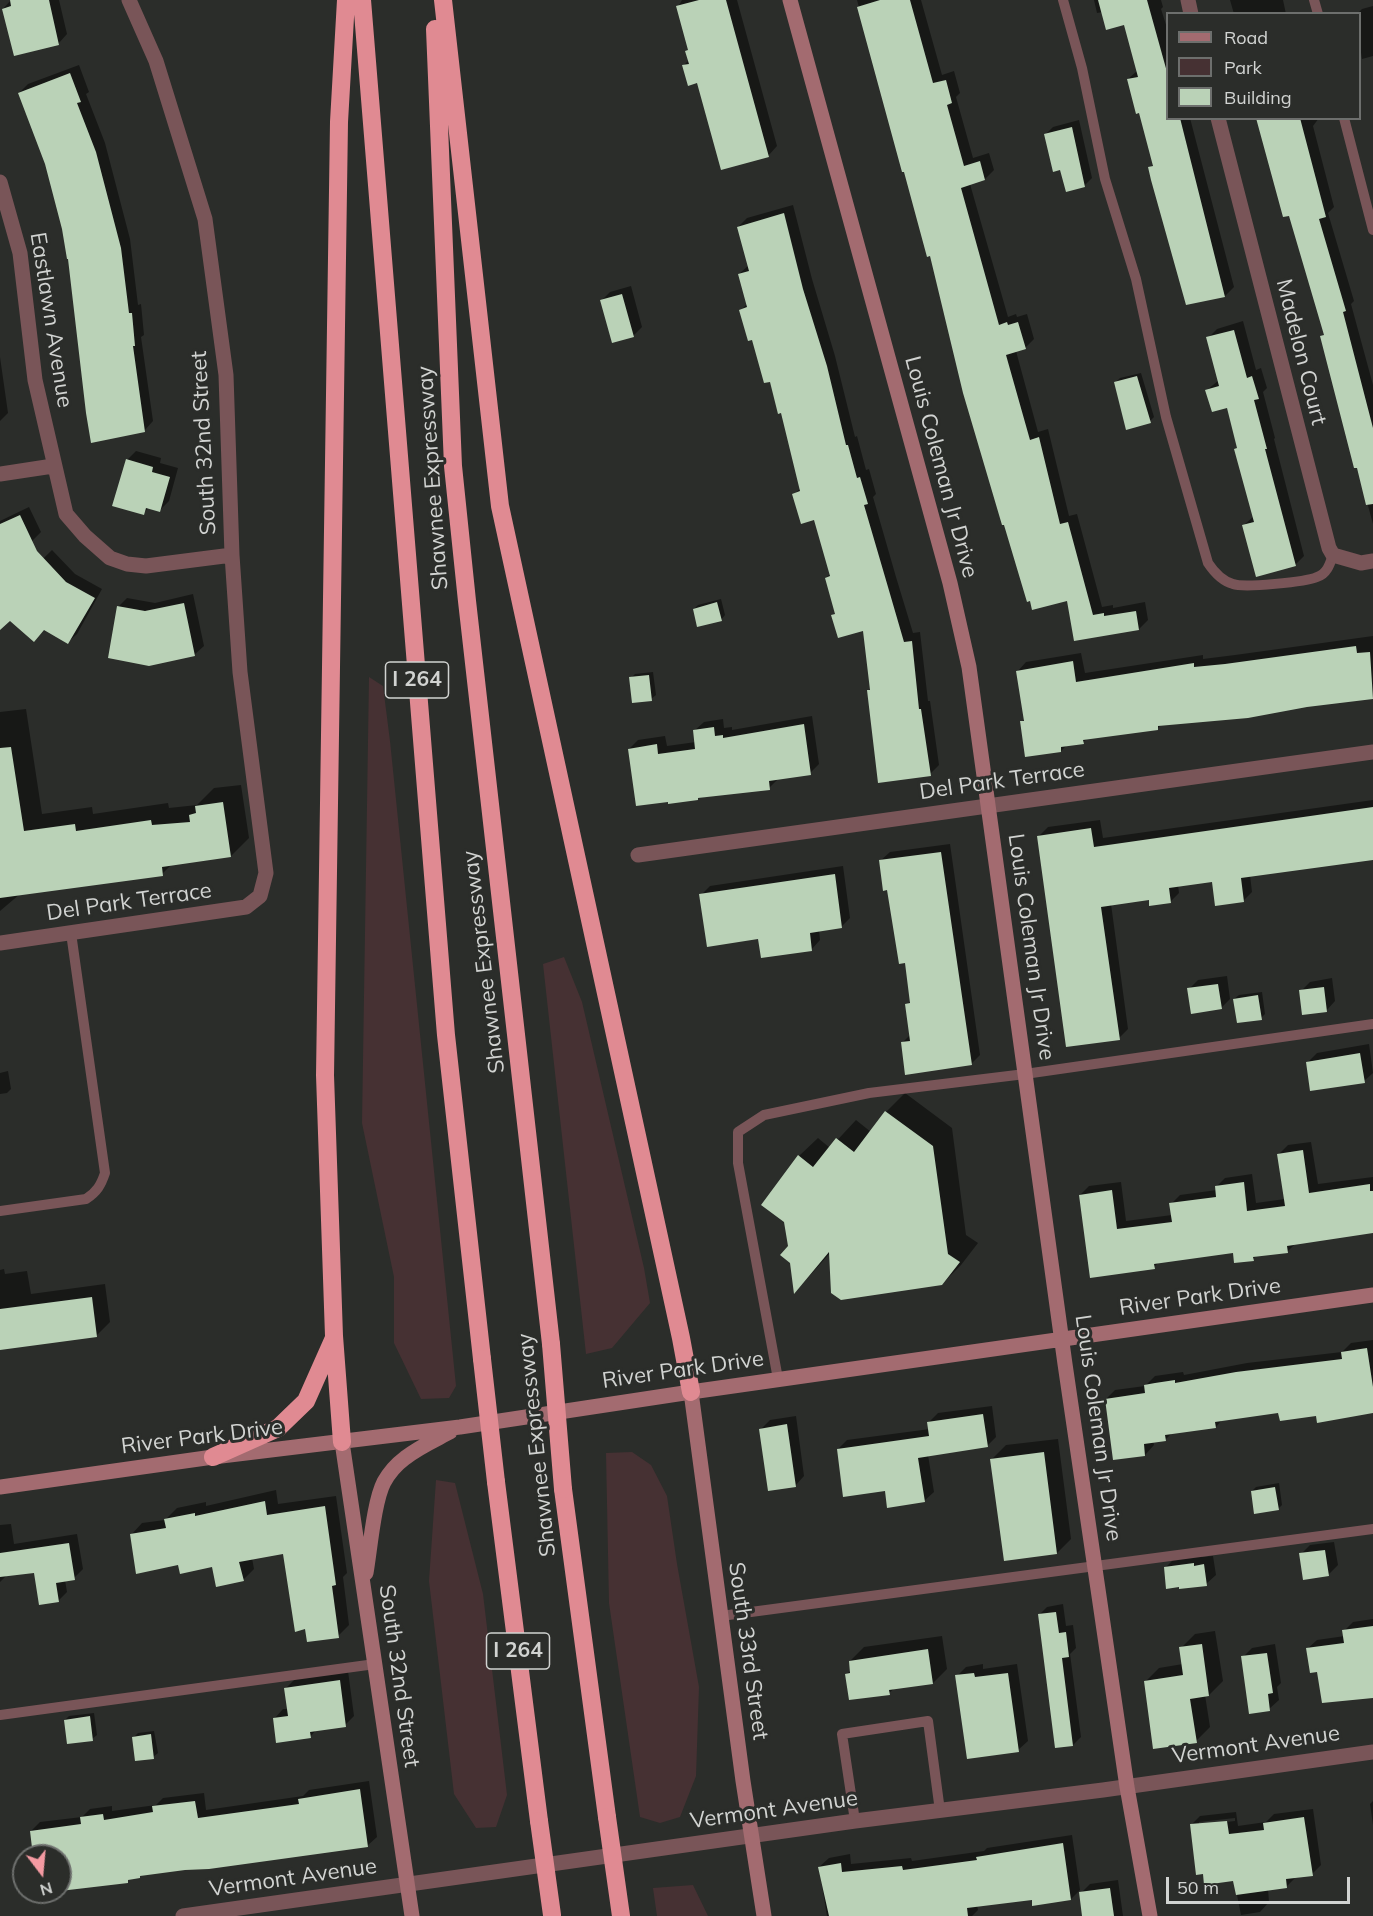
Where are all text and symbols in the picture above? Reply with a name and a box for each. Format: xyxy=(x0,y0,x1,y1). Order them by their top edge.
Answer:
legend xyxy=(1166,12,1361,120)
text: Road xyxy=(1224,26,1268,49)
text: Park xyxy=(1224,56,1262,79)
text: Building xyxy=(1224,86,1292,109)
street label: Eastlawn Avenue xyxy=(24,230,78,410)
street label: Madelon Court xyxy=(1270,276,1332,428)
street label: South 32nd Street xyxy=(186,350,222,536)
street label: Louis Coleman Jr Drive xyxy=(899,353,983,581)
street label: Shawnee Expressway xyxy=(412,365,454,591)
road number: I 264 xyxy=(386,662,448,698)
street label: Del Park Terrace xyxy=(918,756,1086,806)
street label: Louis Coleman Jr Drive xyxy=(1002,832,1060,1062)
street label: Shawnee Expressway xyxy=(457,849,511,1075)
street label: Del Park Terrace xyxy=(45,877,213,927)
street label: River Park Drive xyxy=(1118,1273,1282,1321)
street label: Louis Coleman Jr Drive xyxy=(1069,1313,1127,1543)
street label: Shawnee Expressway xyxy=(512,1332,562,1558)
street label: River Park Drive xyxy=(601,1346,765,1394)
street label: River Park Drive xyxy=(120,1414,284,1460)
street label: South 33rd Street xyxy=(722,1560,774,1742)
street label: South 32nd Street xyxy=(373,1583,425,1769)
road number: I 264 xyxy=(486,1633,550,1669)
street label: Vermont Avenue xyxy=(1171,1720,1341,1770)
street label: Vermont Avenue xyxy=(689,1785,859,1835)
north arrow xyxy=(12,1844,72,1904)
street label: Vermont Avenue xyxy=(208,1853,378,1903)
scale bar xyxy=(1169,1865,1354,1903)
text: 50 m xyxy=(1177,1876,1219,1899)
text: N xyxy=(38,1878,55,1901)

